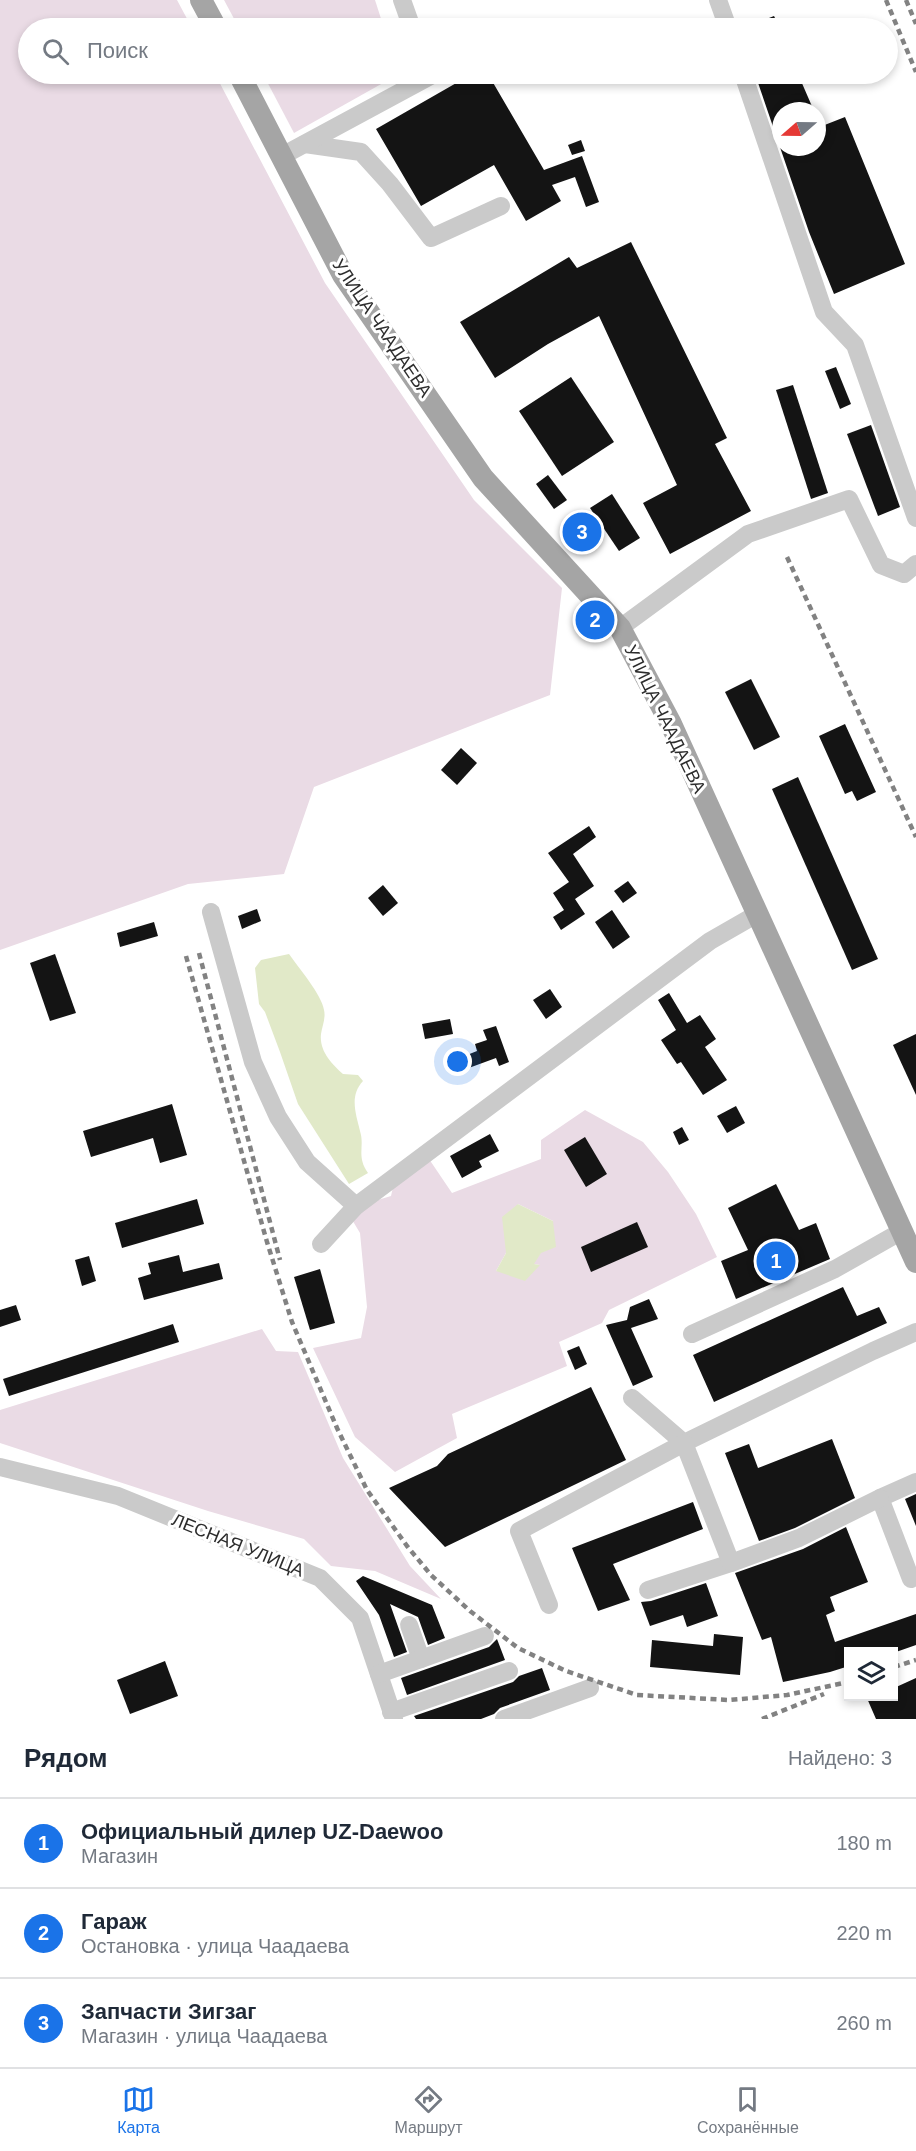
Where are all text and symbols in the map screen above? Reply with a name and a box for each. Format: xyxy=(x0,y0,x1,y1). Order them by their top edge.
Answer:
search box xyxy=(18,18,898,84)
icon: search xyxy=(39,35,72,68)
text: Поиск xyxy=(87,38,148,63)
north arrow xyxy=(772,102,826,156)
street label: УЛИЦА ЧААДАЕВА xyxy=(328,255,436,401)
pin: 3 xyxy=(562,510,602,554)
pin: 2 xyxy=(576,598,614,642)
street label: УЛИЦА ЧААДАЕВА xyxy=(620,642,710,796)
your location xyxy=(443,1047,472,1076)
pin: 1 xyxy=(756,1238,796,1284)
street label: ЛЕСНАЯ УЛИЦА xyxy=(169,1509,307,1581)
map controls xyxy=(844,1647,898,1701)
button: layers xyxy=(844,1647,898,1701)
text: Рядом xyxy=(24,1743,107,1773)
text: Найдено: 3 xyxy=(788,1747,892,1769)
text: Официальный дилер UZ-Daewoo xyxy=(81,1819,443,1844)
text: 1 xyxy=(38,1832,49,1854)
text: 180 m xyxy=(836,1832,892,1854)
text: Магазин xyxy=(81,1845,158,1867)
text: Гараж xyxy=(81,1909,147,1934)
text: 2 xyxy=(38,1922,49,1944)
text: 220 m xyxy=(836,1922,892,1944)
text: Остановка · улица Чаадаева xyxy=(81,1935,349,1957)
text: Запчасти Зигзаг xyxy=(81,1999,256,2024)
text: 3 xyxy=(38,2012,49,2034)
text: 260 m xyxy=(836,2012,892,2034)
text: Магазин · улица Чаадаева xyxy=(81,2025,327,2047)
tab: Карта xyxy=(117,2083,160,2137)
tab: Маршрут xyxy=(394,2083,463,2137)
tab: Сохранённые xyxy=(697,2083,799,2137)

